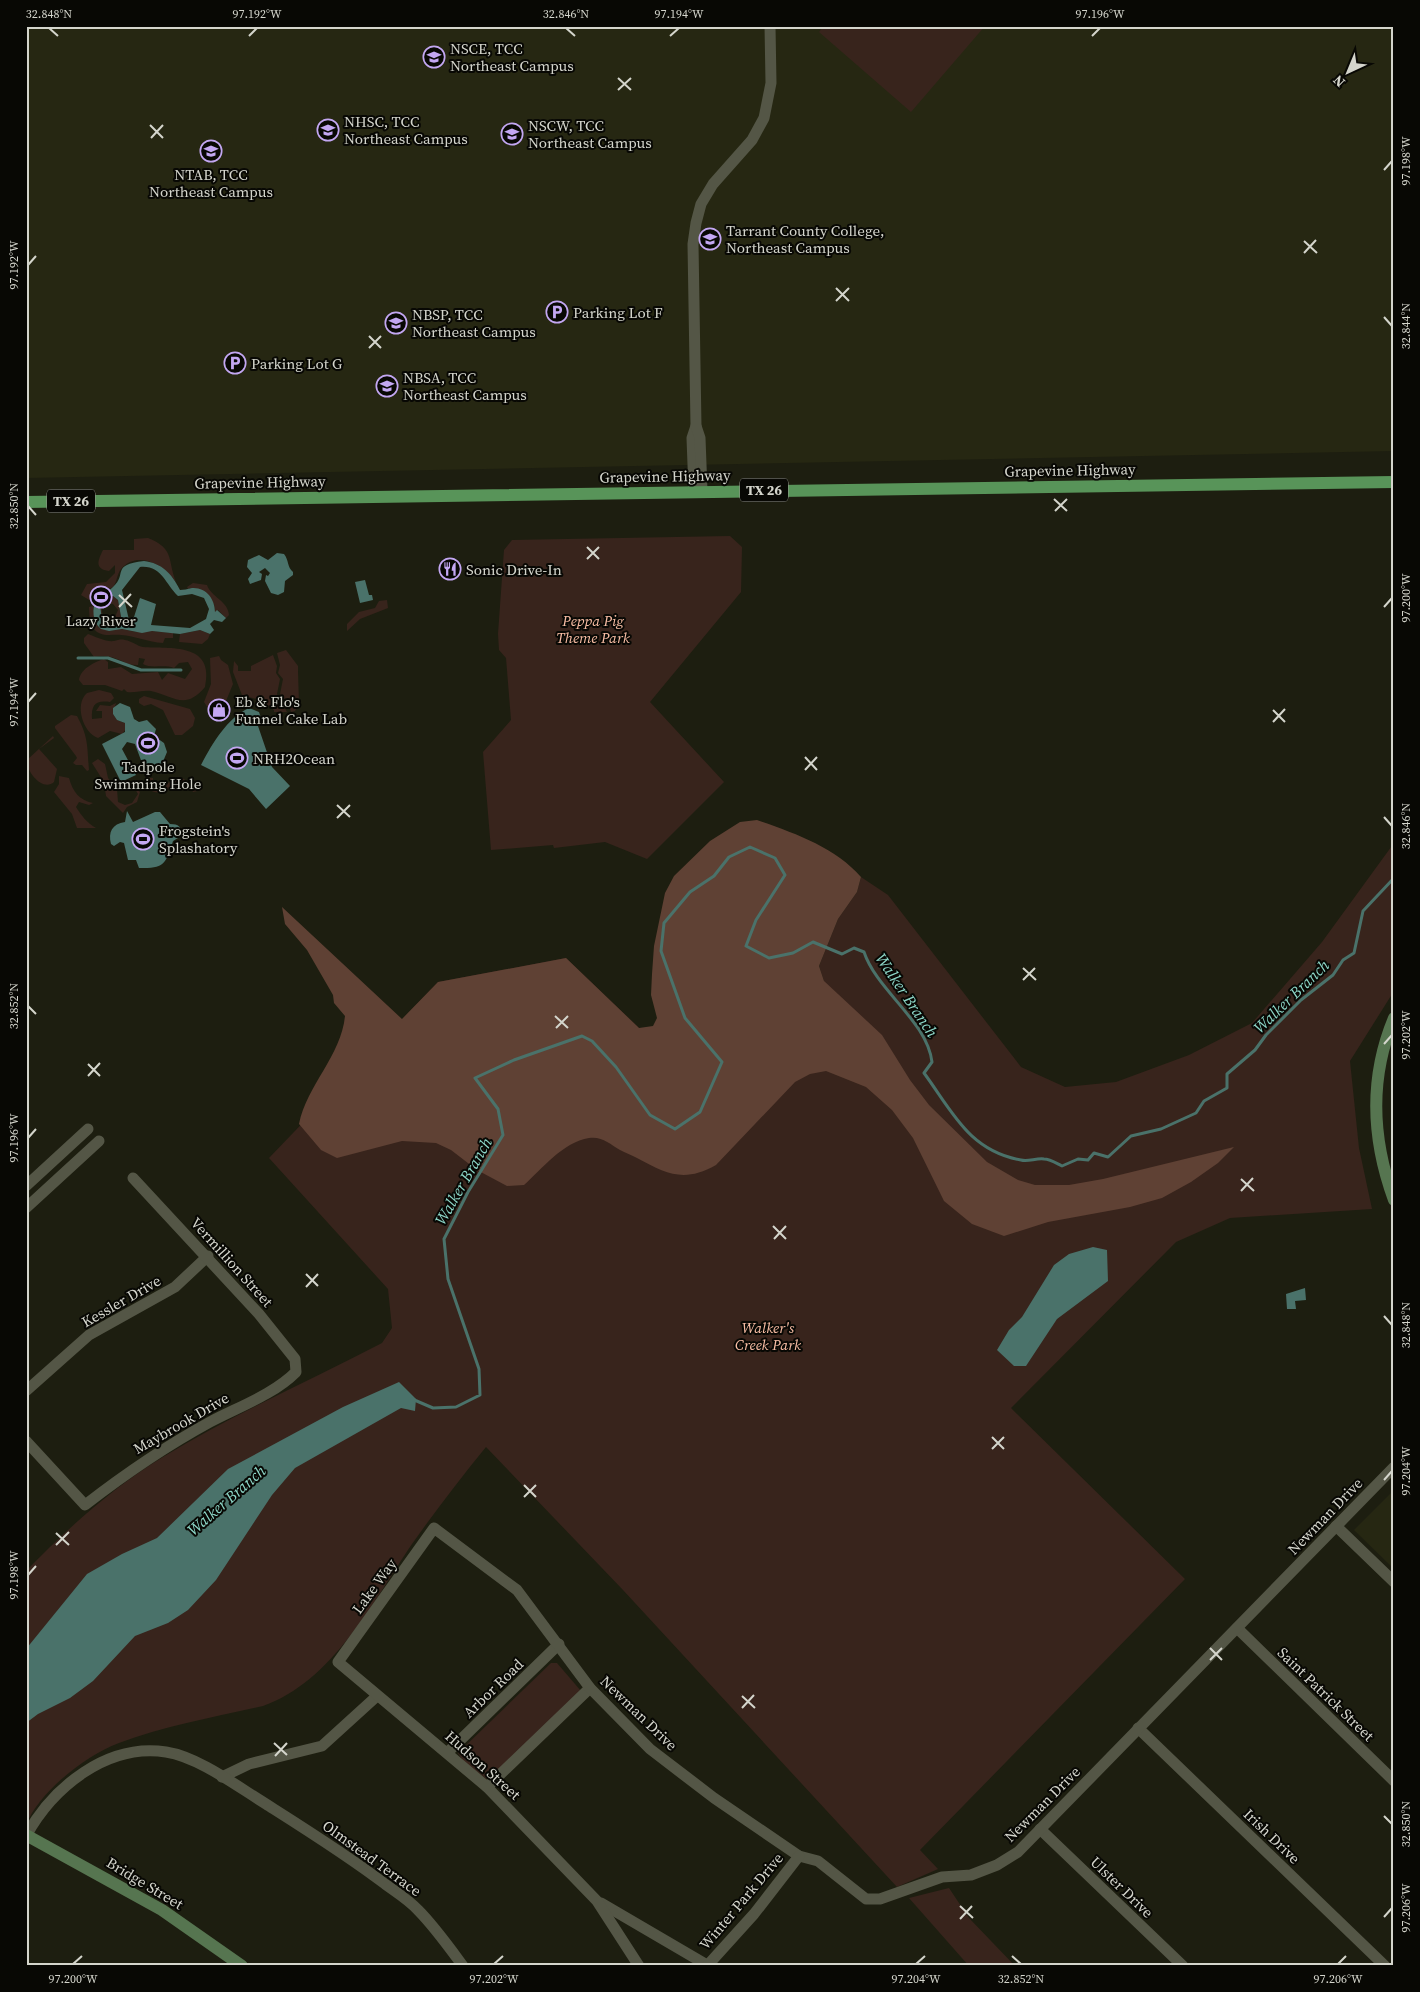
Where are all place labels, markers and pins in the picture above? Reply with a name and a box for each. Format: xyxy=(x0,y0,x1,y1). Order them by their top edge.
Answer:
place label: NSCE, TCC Northeast Campus xyxy=(450,38,574,76)
school or university icon: NSCE, TCC Northeast Campus xyxy=(422,45,446,69)
place label: NHSC, TCC Northeast Campus xyxy=(344,111,468,149)
place label: NSCW, TCC Northeast Campus xyxy=(528,115,652,153)
school or university icon: NHSC, TCC Northeast Campus xyxy=(316,118,340,142)
school or university icon: NSCW, TCC Northeast Campus xyxy=(500,122,524,146)
school or university icon: NTAB, TCC Northeast Campus xyxy=(199,139,223,163)
place label: NTAB, TCC Northeast Campus xyxy=(149,164,273,202)
place label: Tarrant County College, Northeast Campus xyxy=(726,220,884,258)
school or university icon: Tarrant County College, Northeast Campus xyxy=(698,227,722,251)
parking icon: Parking Lot F xyxy=(545,300,569,324)
place label: Parking Lot F xyxy=(573,302,663,323)
place label: NBSP, TCC Northeast Campus xyxy=(412,304,536,342)
school or university icon: NBSP, TCC Northeast Campus xyxy=(384,311,408,335)
parking icon: Parking Lot G xyxy=(223,351,247,375)
place label: Parking Lot G xyxy=(251,353,342,374)
place label: NBSA, TCC Northeast Campus xyxy=(403,367,527,405)
school or university icon: NBSA, TCC Northeast Campus xyxy=(375,374,399,398)
restaurant icon: Sonic Drive-In xyxy=(438,557,462,581)
place label: Sonic Drive-In xyxy=(466,559,562,580)
sports icon: Lazy River xyxy=(89,585,113,609)
place label: Lazy River xyxy=(66,610,137,631)
place label: Eb & Flo's Funnel Cake Lab xyxy=(235,691,347,729)
shop icon: Eb & Flo's Funnel Cake Lab xyxy=(207,698,231,722)
sports icon: Tadpole Swimming Hole xyxy=(136,731,160,755)
sports icon: NRH2Ocean xyxy=(225,746,249,770)
place label: NRH2Ocean xyxy=(253,748,335,769)
place label: Tadpole Swimming Hole xyxy=(95,756,202,794)
place label: Frogstein's Splashatory xyxy=(159,820,238,858)
sports icon: Frogstein's Splashatory xyxy=(131,827,155,851)

